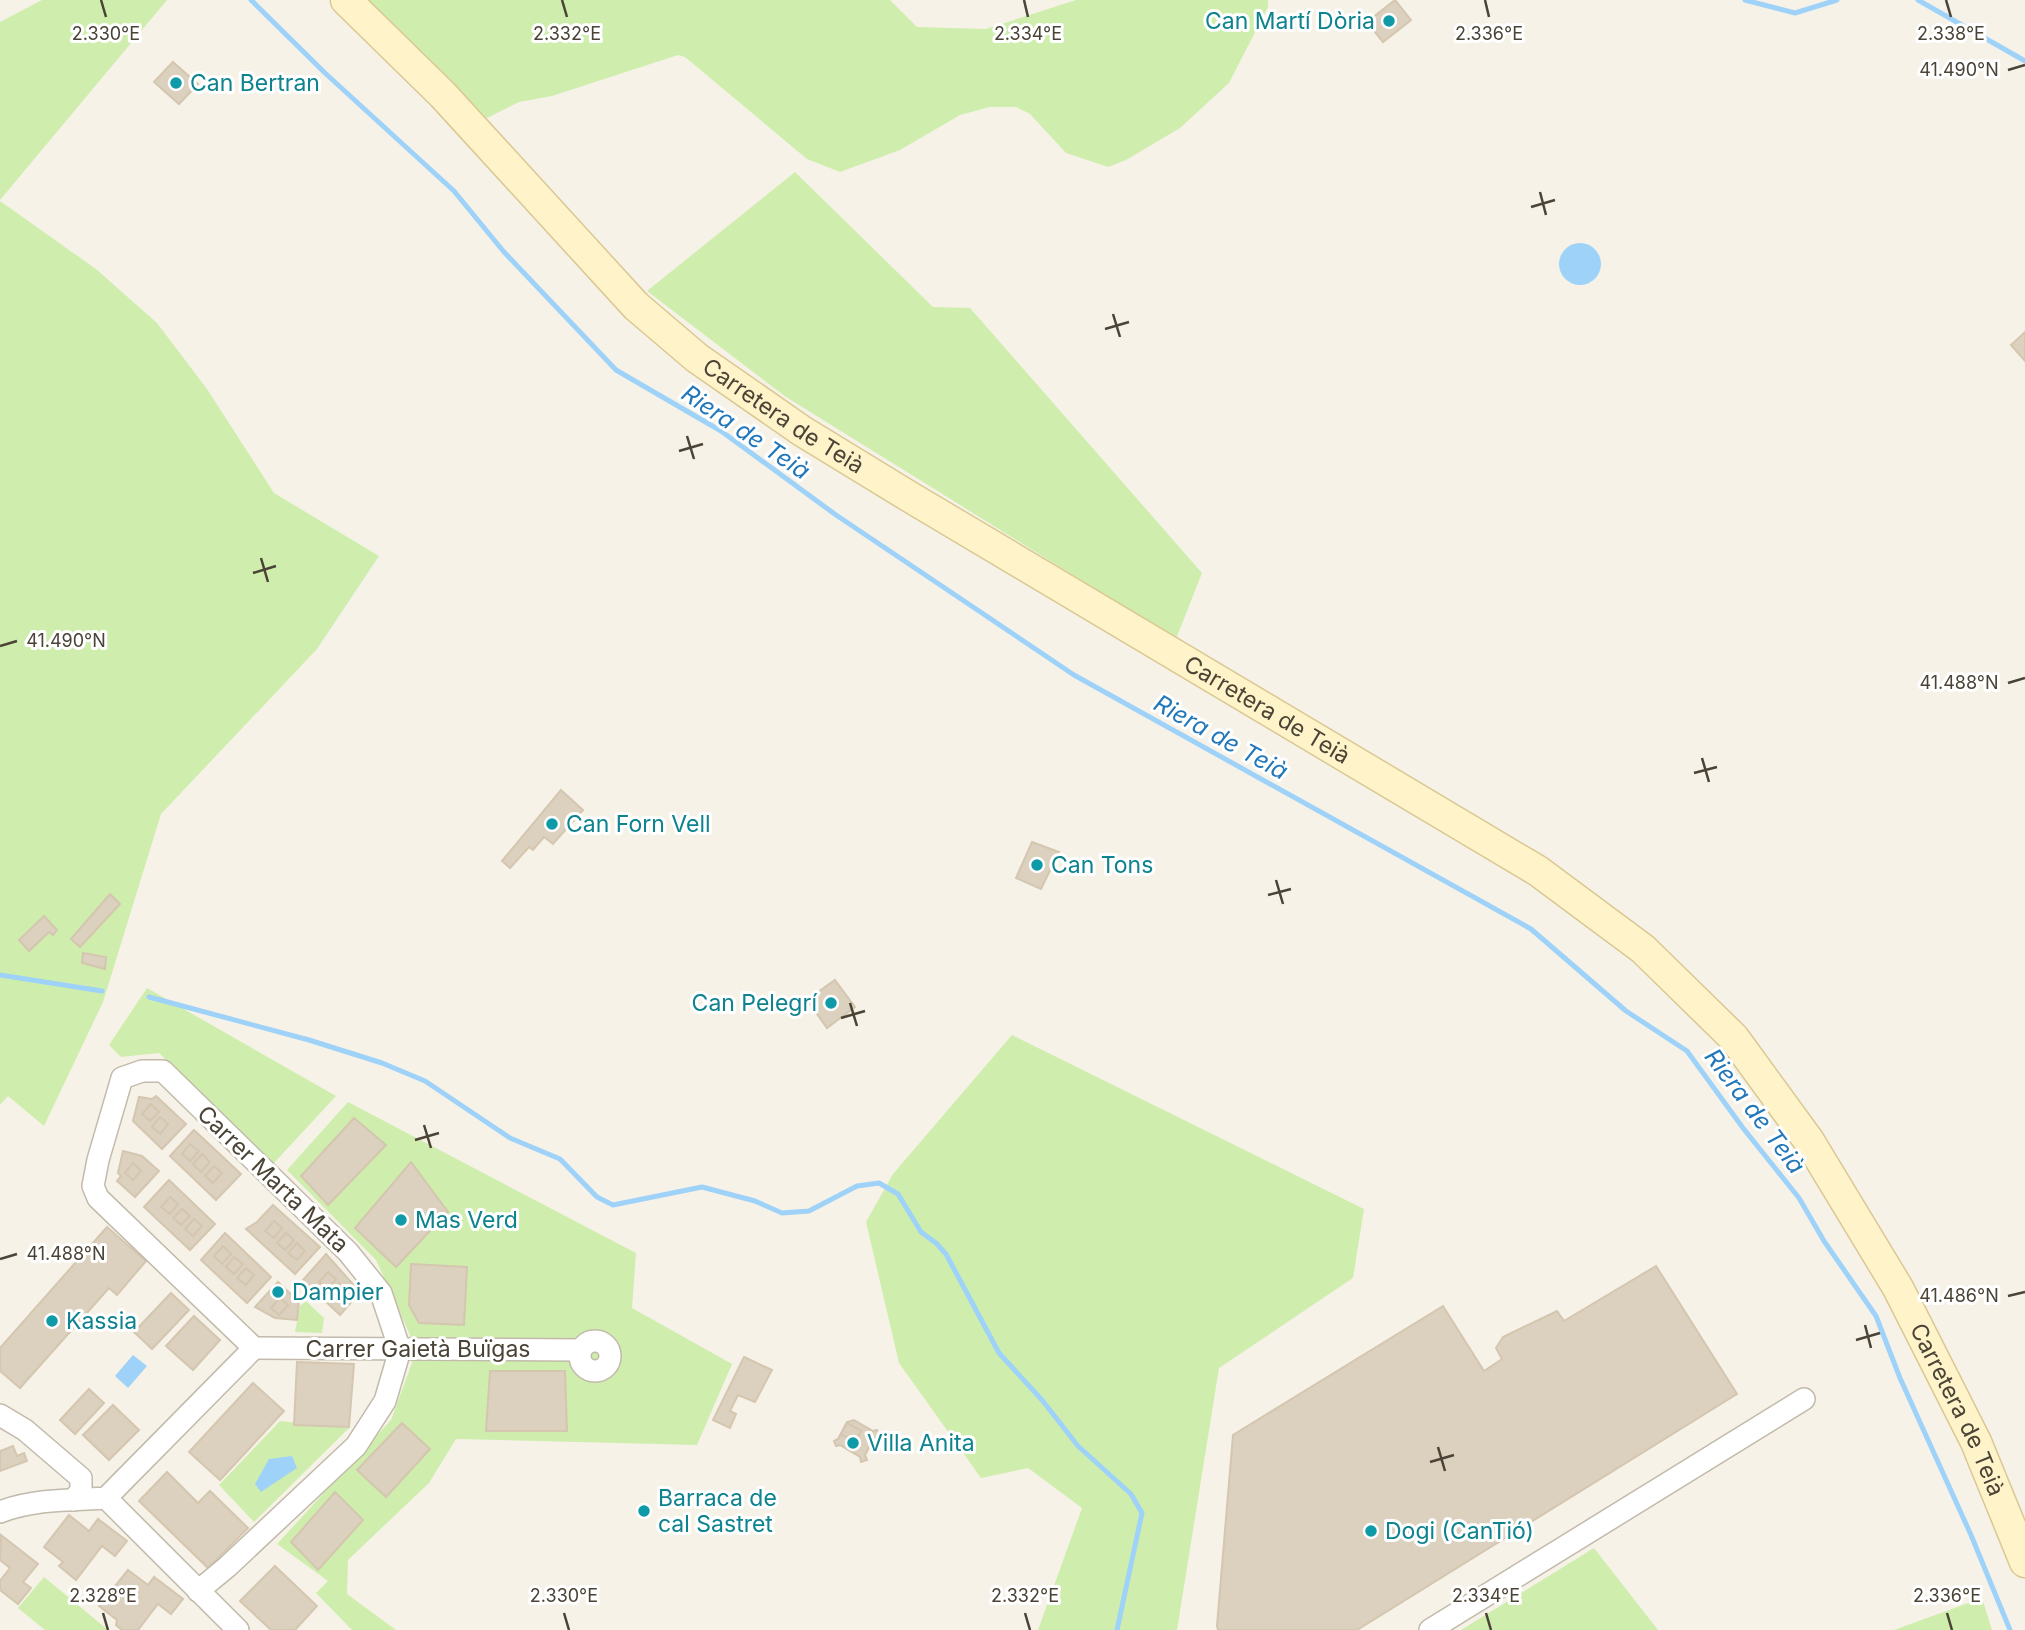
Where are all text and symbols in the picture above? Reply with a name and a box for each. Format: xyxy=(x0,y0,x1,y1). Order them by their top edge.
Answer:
place label: Can Martí Dòria xyxy=(1205,7,1375,35)
marker: Can Martí Dòria xyxy=(1381,13,1397,29)
text: 2.330°E xyxy=(72,23,140,44)
text: 2.332°E xyxy=(533,23,601,44)
text: 2.334°E xyxy=(994,23,1062,44)
text: 2.336°E xyxy=(1455,23,1523,44)
text: 2.338°E xyxy=(1917,23,1985,44)
text: 41.490°N xyxy=(1919,59,1999,80)
place label: Can Bertran xyxy=(190,69,320,97)
marker: Can Bertran xyxy=(168,75,184,91)
street label: Carretera de Teià xyxy=(697,352,869,480)
water label: Riera de Teià xyxy=(676,378,816,486)
text: 41.490°N xyxy=(26,630,106,651)
street label: Carretera de Teià xyxy=(1179,649,1355,770)
text: 41.488°N xyxy=(1919,672,1999,693)
water label: Riera de Teià xyxy=(1149,688,1293,786)
place label: Can Forn Vell xyxy=(566,810,711,838)
marker: Can Forn Vell xyxy=(544,816,560,832)
place label: Can Tons xyxy=(1051,851,1153,879)
marker: Can Tons xyxy=(1029,857,1045,873)
place label: Can Pelegrí xyxy=(692,989,817,1017)
marker: Can Pelegrí xyxy=(823,995,839,1011)
water label: Riera de Teià xyxy=(1699,1043,1811,1179)
street label: Carrer Marta Mata xyxy=(192,1100,354,1258)
place label: Mas Verd xyxy=(415,1206,518,1234)
marker: Mas Verd xyxy=(393,1212,409,1228)
text: 41.488°N xyxy=(26,1243,106,1264)
place label: Dampier xyxy=(292,1278,384,1306)
marker: Dampier xyxy=(270,1284,286,1300)
text: 41.486°N xyxy=(1919,1285,1999,1306)
place label: Kassia xyxy=(66,1307,137,1335)
marker: Kassia xyxy=(44,1313,60,1329)
street label: Carretera de Teià xyxy=(1904,1318,2010,1500)
street label: Carrer Gaietà Buïgas xyxy=(305,1335,531,1363)
place label: Villa Anita xyxy=(867,1429,975,1457)
marker: Villa Anita xyxy=(845,1435,861,1451)
place label: Barraca de cal Sastret xyxy=(658,1484,777,1538)
marker: Barraca de cal Sastret xyxy=(636,1503,652,1519)
place label: Dogi (CanTió) xyxy=(1385,1517,1534,1545)
marker: Dogi (CanTió) xyxy=(1363,1523,1379,1539)
text: 2.328°E xyxy=(69,1585,137,1606)
text: 2.330°E xyxy=(530,1585,598,1606)
text: 2.332°E xyxy=(991,1585,1059,1606)
text: 2.334°E xyxy=(1452,1585,1520,1606)
text: 2.336°E xyxy=(1913,1585,1981,1606)

